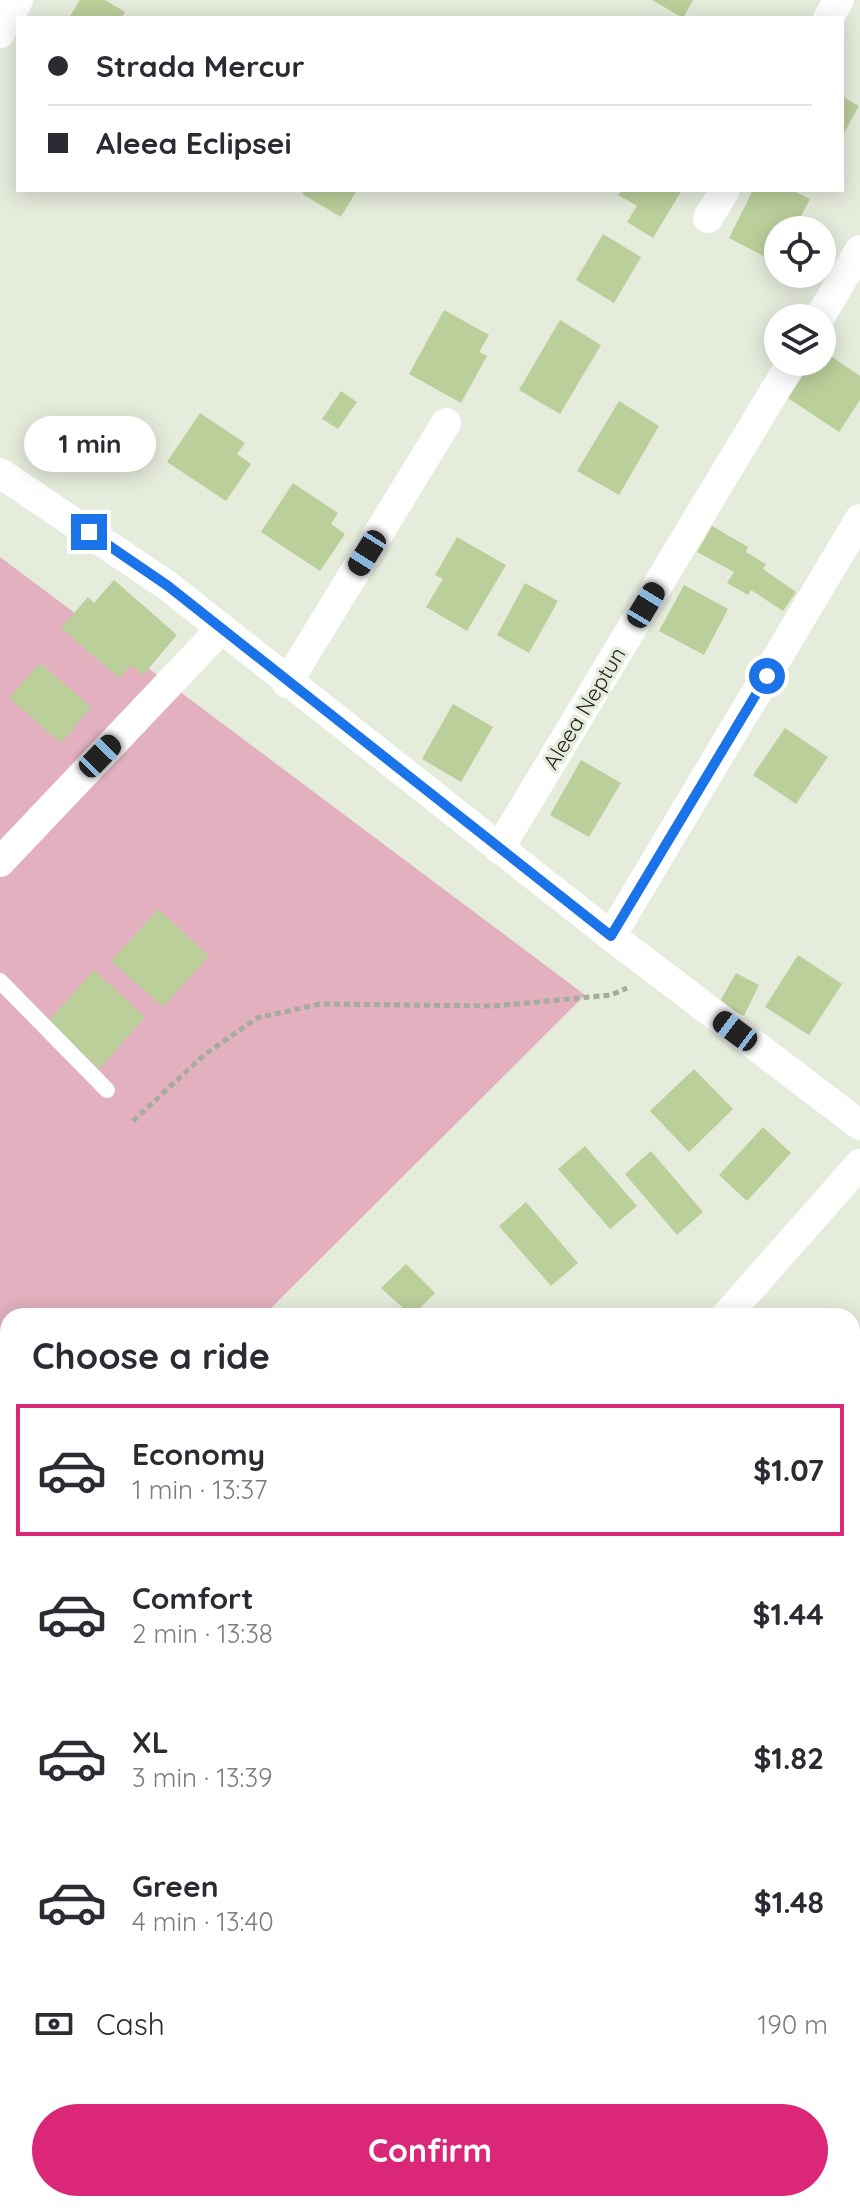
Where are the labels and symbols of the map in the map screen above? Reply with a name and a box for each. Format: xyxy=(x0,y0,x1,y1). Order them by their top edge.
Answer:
callout: 1 min xyxy=(23,416,155,472)
route end xyxy=(71,514,107,550)
car xyxy=(344,526,390,580)
car xyxy=(623,578,669,632)
street label: Aleea Neptun xyxy=(537,642,631,774)
route start xyxy=(749,658,785,694)
car xyxy=(75,730,125,782)
car xyxy=(709,1007,761,1055)

